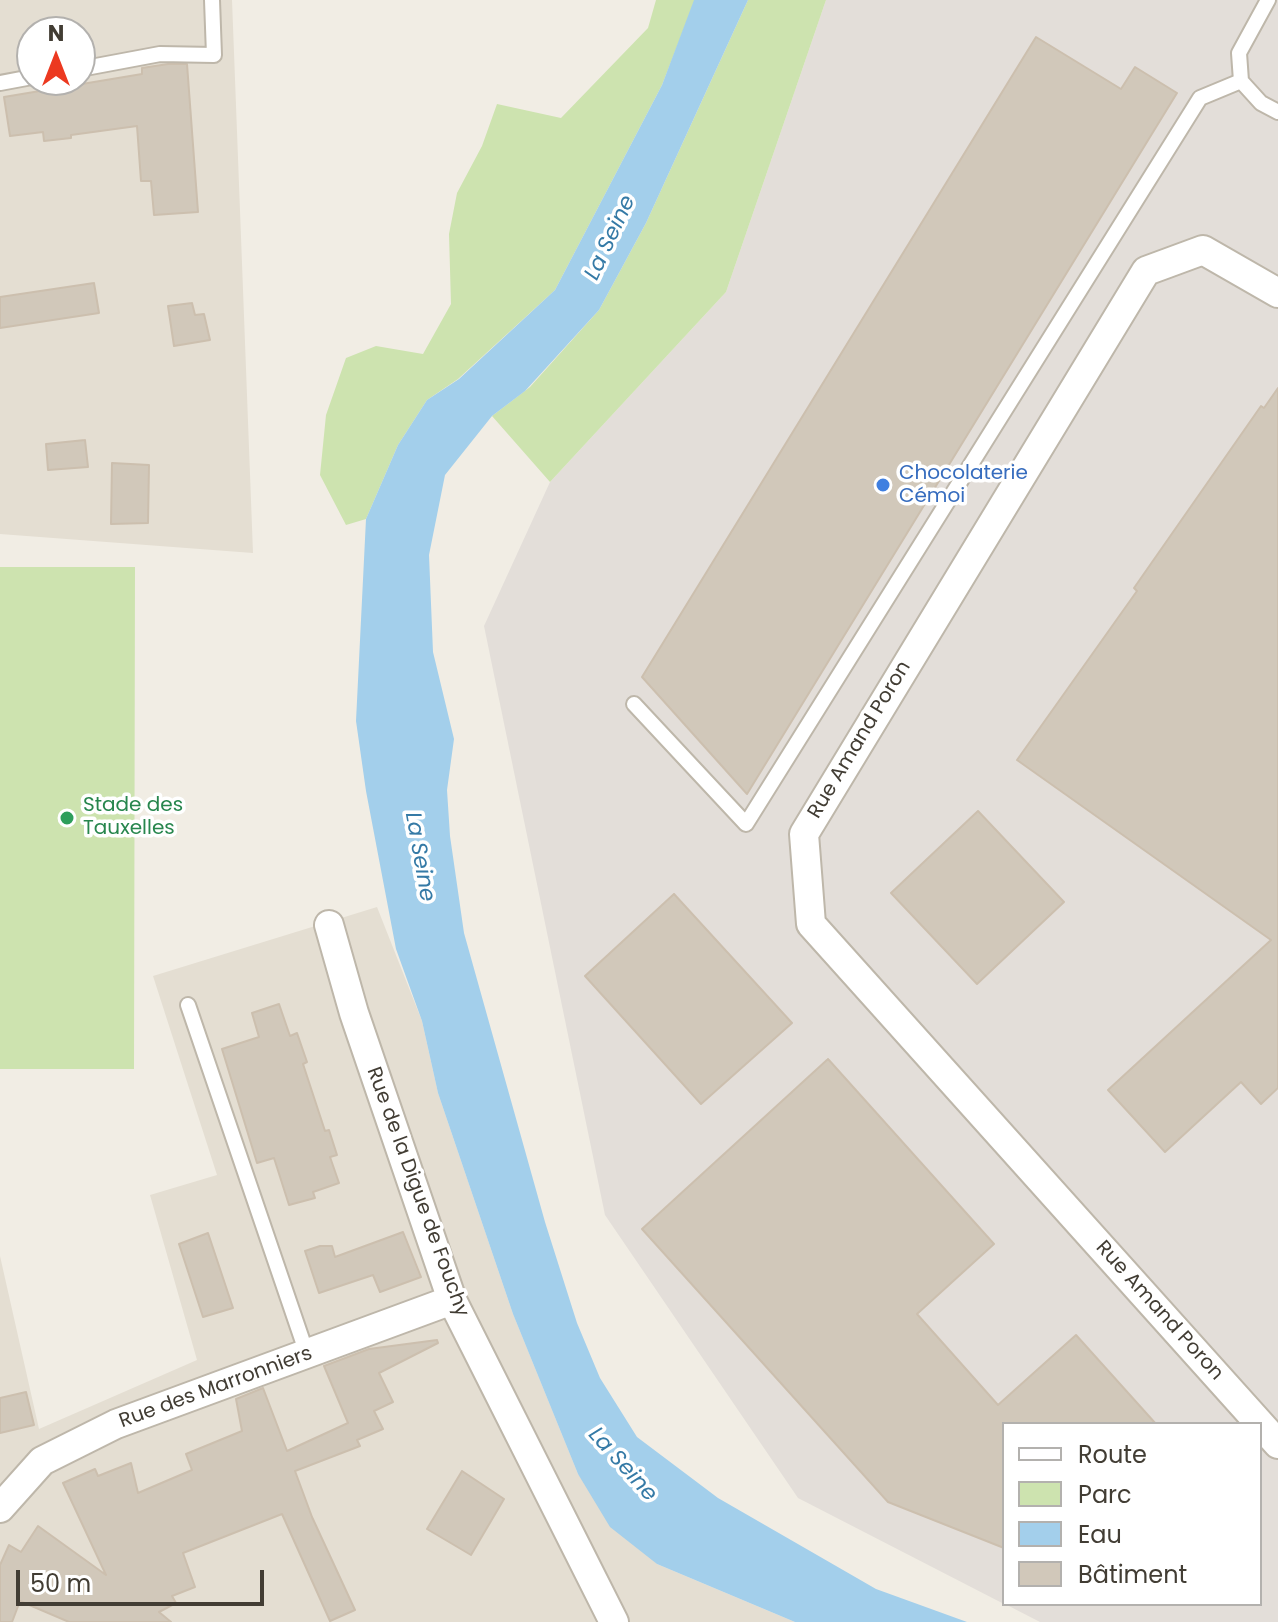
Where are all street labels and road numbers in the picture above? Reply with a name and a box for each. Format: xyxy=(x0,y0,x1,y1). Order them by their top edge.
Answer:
street label: Rue Amand Poron xyxy=(804,657,916,823)
street label: Rue de la Digue de Fouchy xyxy=(361,1064,473,1320)
street label: Rue Amand Poron xyxy=(1090,1236,1228,1386)
street label: Rue des Marronniers xyxy=(116,1342,316,1434)

